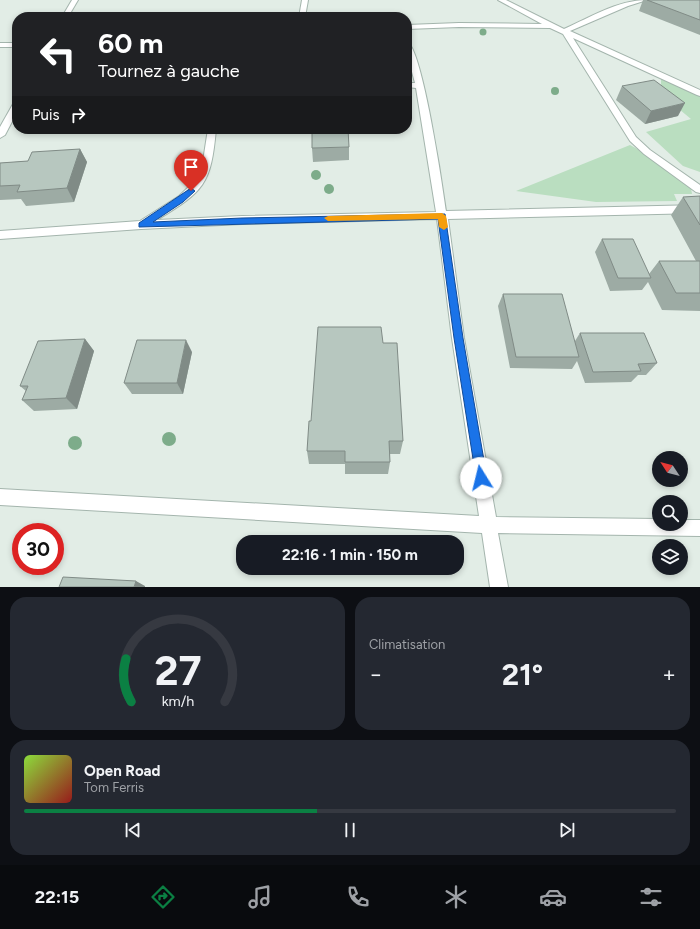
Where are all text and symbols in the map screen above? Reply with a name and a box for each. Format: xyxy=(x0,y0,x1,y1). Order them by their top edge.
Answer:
text: 60 m xyxy=(98,26,163,60)
icon: left xyxy=(32,28,84,80)
text: Tournez à gauche xyxy=(98,60,240,82)
icon: right xyxy=(67,104,89,126)
text: Puis xyxy=(32,106,59,124)
pin xyxy=(174,150,208,191)
icon: arrive xyxy=(180,156,202,178)
north arrow xyxy=(652,451,688,487)
map controls xyxy=(652,451,688,575)
position arrow xyxy=(460,457,502,499)
button: search xyxy=(652,495,688,531)
speed limit sign: 30 xyxy=(12,523,64,575)
button: layers xyxy=(652,539,688,575)
text: 22:16 · 1 min · 150 m xyxy=(282,546,418,564)
text: Climatisation xyxy=(369,637,445,652)
text: 27 xyxy=(154,644,201,694)
text: 21° xyxy=(502,656,543,693)
text: − xyxy=(369,661,383,688)
text: + xyxy=(662,661,676,688)
text: km/h xyxy=(161,691,194,709)
text: Open Road xyxy=(84,762,161,780)
text: Tom Ferris xyxy=(84,780,144,795)
icon: previous xyxy=(122,819,144,841)
icon: pause xyxy=(339,819,361,841)
icon: next xyxy=(556,819,578,841)
icon: directions xyxy=(149,883,177,911)
icon: music xyxy=(246,883,274,911)
icon: phone xyxy=(344,883,372,911)
icon: climate xyxy=(442,883,470,911)
icon: car xyxy=(539,883,567,911)
icon: filters xyxy=(637,883,665,911)
text: 22:15 xyxy=(35,886,79,908)

